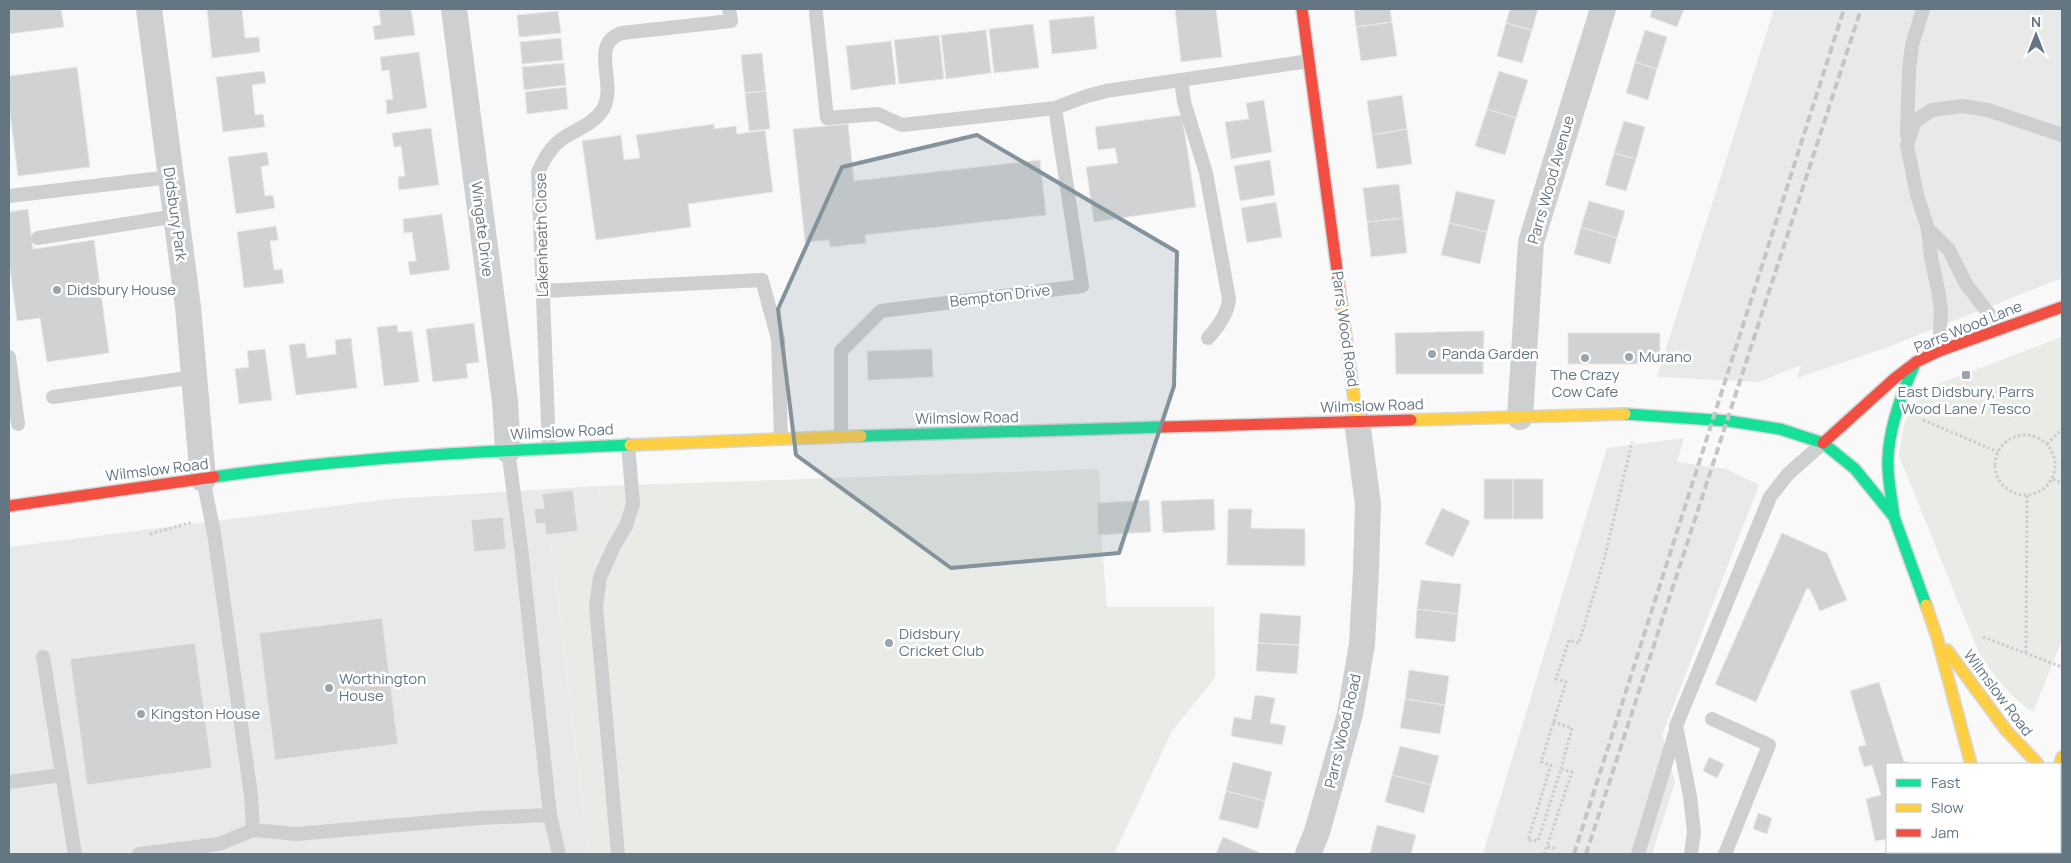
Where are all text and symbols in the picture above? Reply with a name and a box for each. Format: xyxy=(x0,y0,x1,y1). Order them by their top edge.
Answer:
north arrow xyxy=(2011,10,2061,60)
text: N xyxy=(2031,12,2041,31)
street label: Parrs Wood Avenue xyxy=(1522,113,1579,246)
street label: Didsbury Park xyxy=(159,166,193,263)
street label: Lakenheath Close xyxy=(530,173,553,297)
street label: Wingate Drive xyxy=(466,180,499,278)
street label: Parrs Wood Road xyxy=(1327,270,1364,388)
place label: Didsbury House xyxy=(67,279,176,300)
street label: Bempton Drive xyxy=(949,279,1052,312)
marker: Didsbury House xyxy=(51,284,63,296)
street label: Parrs Wood Lane xyxy=(1911,295,2025,358)
place label: Panda Garden xyxy=(1442,343,1539,364)
place label: Murano xyxy=(1639,346,1692,367)
marker: Panda Garden xyxy=(1426,348,1438,360)
marker: Murano xyxy=(1623,351,1635,363)
marker: The Crazy Cow Cafe xyxy=(1579,352,1591,364)
place label: The Crazy Cow Cafe xyxy=(1550,364,1620,402)
marker: East Didsbury, Parrs Wood Lane / Tesco xyxy=(1960,369,1972,381)
place label: East Didsbury, Parrs Wood Lane / Tesco xyxy=(1898,381,2034,419)
street label: Wilmslow Road xyxy=(1320,393,1424,418)
street label: Wilmslow Road xyxy=(915,406,1019,429)
street label: Wilmslow Road xyxy=(510,418,614,445)
street label: Wilmslow Road xyxy=(104,453,210,486)
place label: Didsbury Cricket Club xyxy=(899,623,984,661)
marker: Didsbury Cricket Club xyxy=(883,637,895,649)
street label: Wilmslow Road xyxy=(1959,645,2038,740)
place label: Worthington House xyxy=(339,668,426,706)
street label: Parrs Wood Road xyxy=(1319,672,1366,790)
marker: Worthington House xyxy=(323,682,335,694)
place label: Kingston House xyxy=(151,703,260,724)
marker: Kingston House xyxy=(135,708,147,720)
legend xyxy=(1886,763,2061,853)
text: Fast xyxy=(1931,772,1960,793)
text: Slow xyxy=(1931,797,1964,818)
text: Jam xyxy=(1931,822,1959,843)

